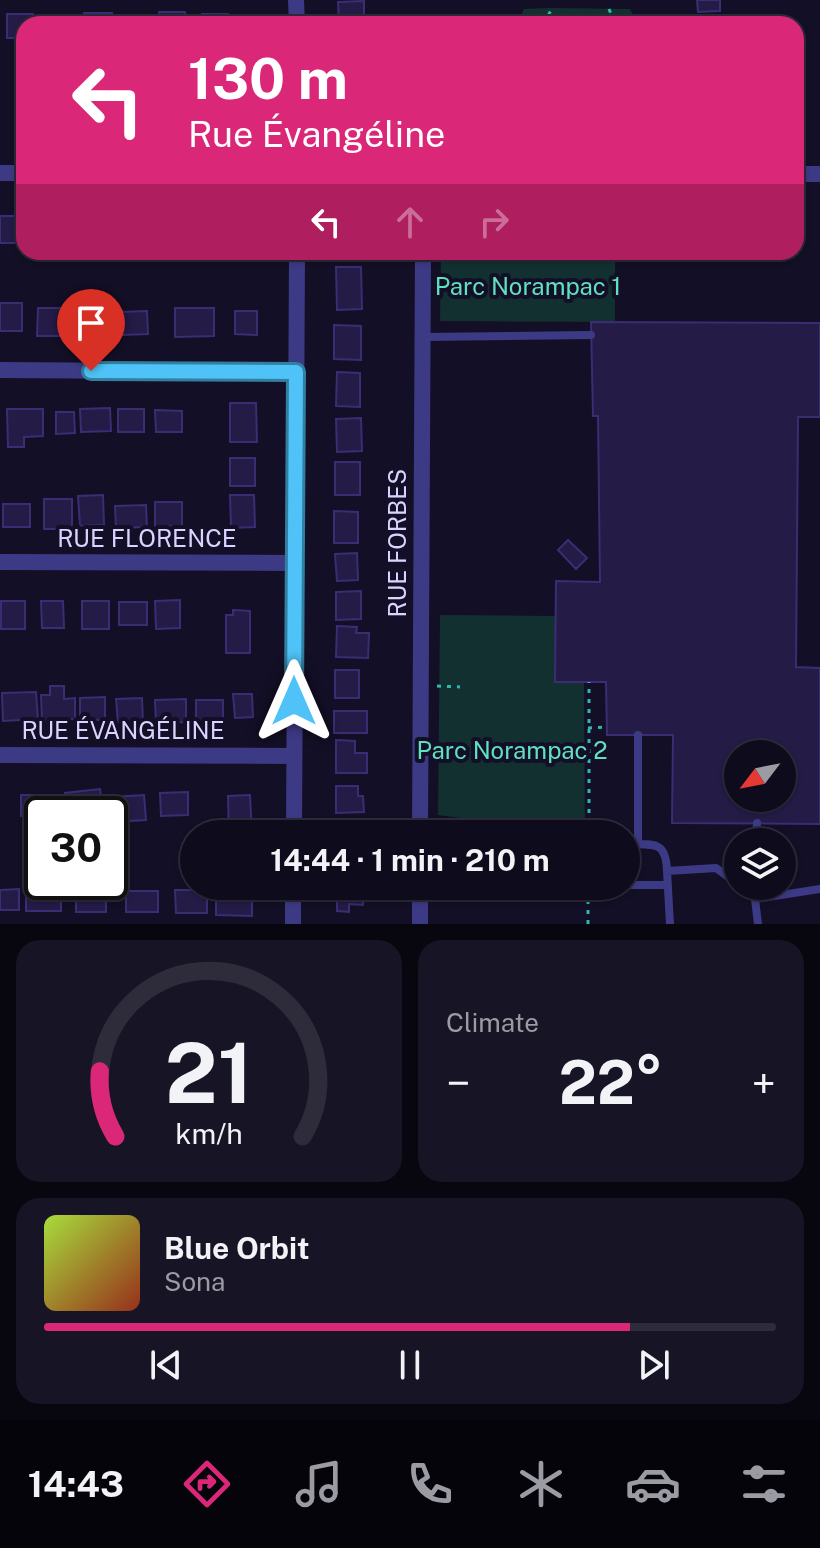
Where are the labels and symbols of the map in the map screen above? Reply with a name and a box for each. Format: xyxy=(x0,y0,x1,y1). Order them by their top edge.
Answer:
park label: Parc Norampac 1 xyxy=(435,272,621,300)
pin xyxy=(57,289,125,371)
street label: RUE FORBES xyxy=(383,469,411,617)
street label: RUE FLORENCE xyxy=(57,524,237,552)
position arrow xyxy=(252,659,336,743)
street label: RUE ÉVANGÉLINE xyxy=(21,716,225,744)
park label: Parc Norampac 2 xyxy=(416,736,608,764)
north arrow xyxy=(724,740,796,812)
speed limit sign: 30 xyxy=(24,796,128,900)

